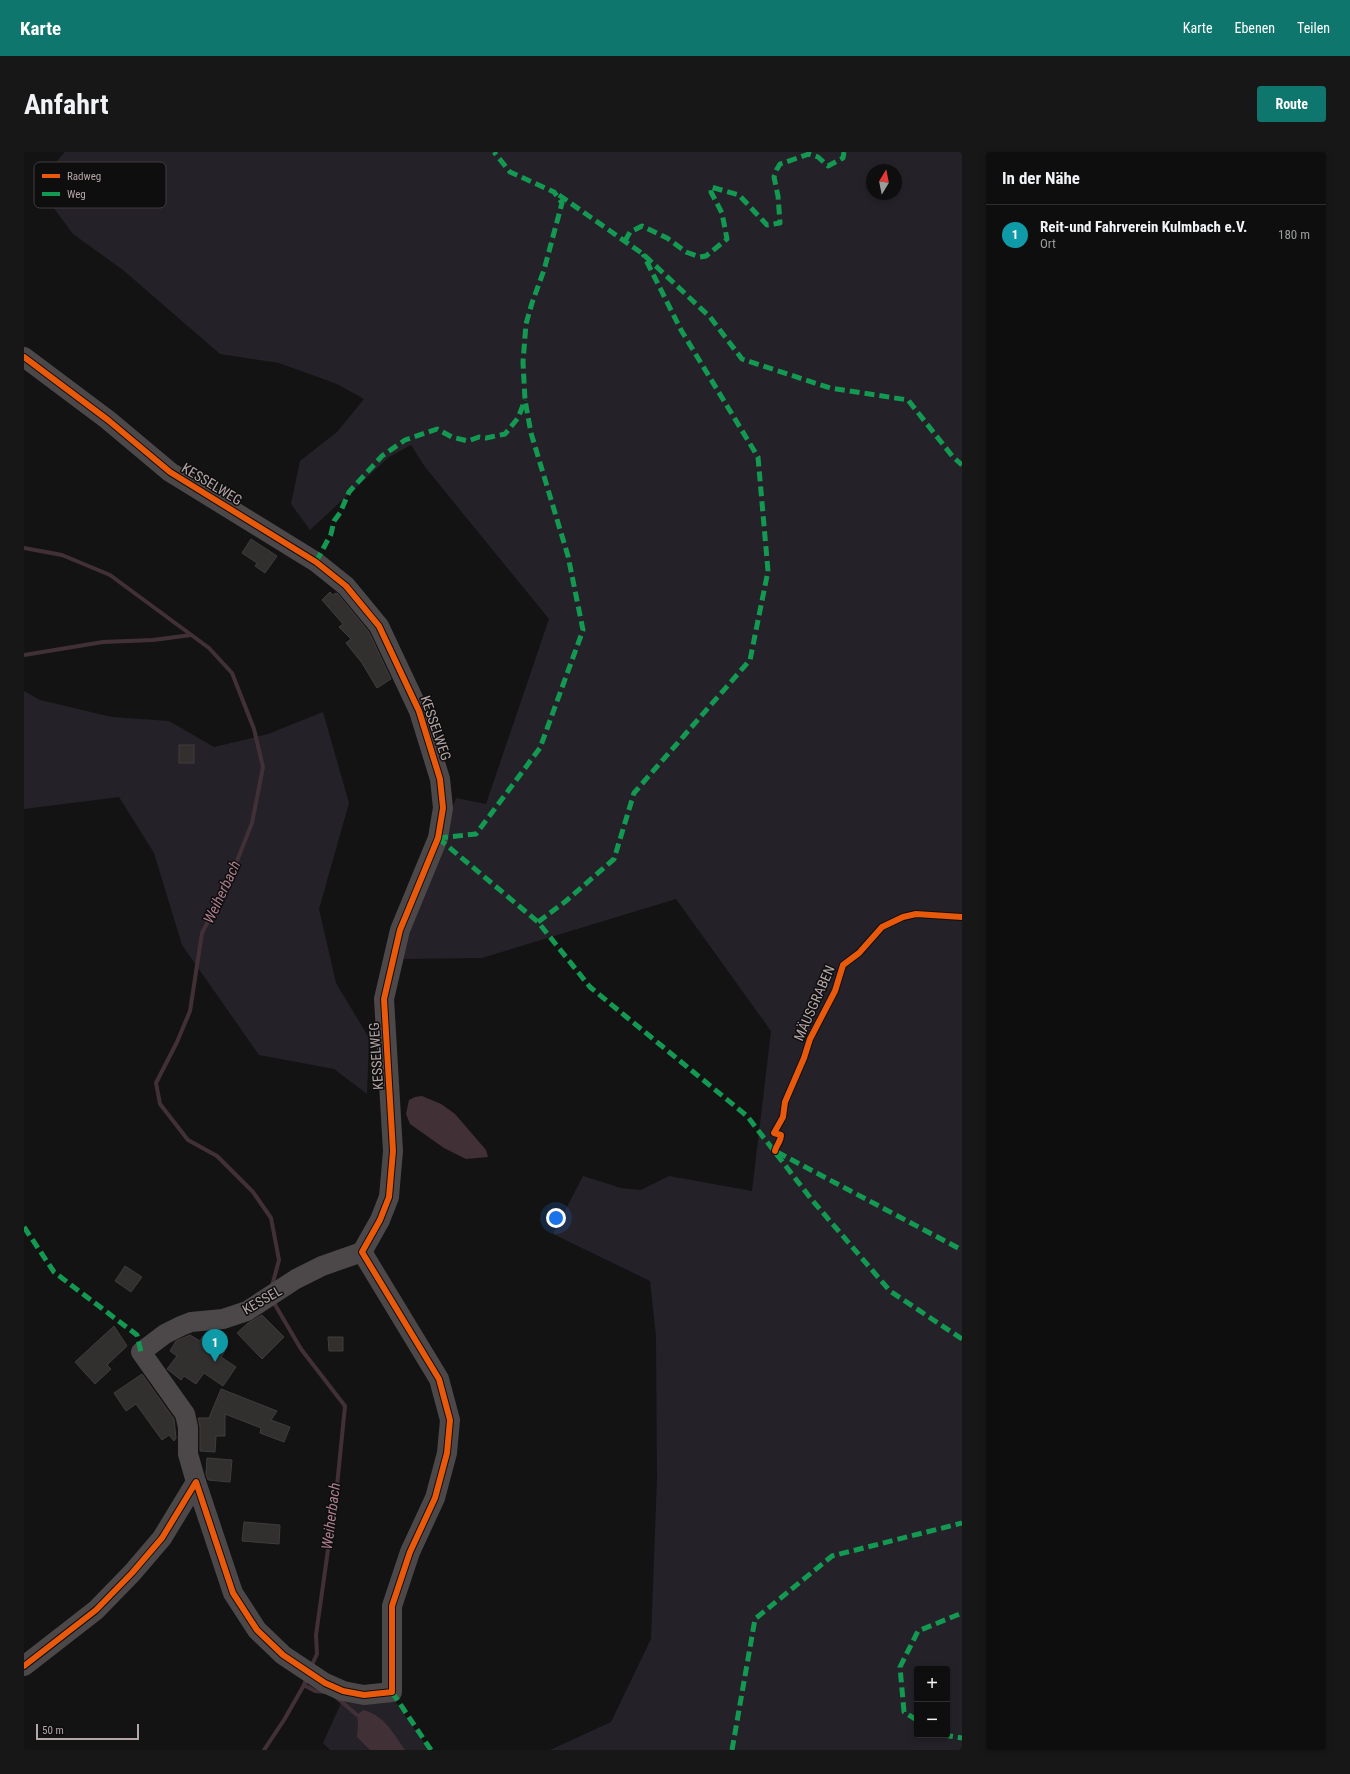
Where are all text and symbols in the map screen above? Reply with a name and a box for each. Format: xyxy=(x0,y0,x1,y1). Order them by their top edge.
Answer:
text: Karte xyxy=(20,17,61,40)
text: Karte xyxy=(1183,20,1212,36)
text: Ebenen xyxy=(1234,20,1275,36)
text: Teilen xyxy=(1297,20,1330,36)
button: Route xyxy=(1257,86,1326,122)
text: Anfahrt xyxy=(24,88,109,121)
legend xyxy=(34,162,166,208)
north arrow xyxy=(866,164,902,200)
text: In der Nähe xyxy=(1002,168,1080,188)
text: Radweg xyxy=(67,170,101,183)
text: Weg xyxy=(67,188,86,201)
text: Reit-und Fahrverein Kulmbach e.V. xyxy=(1040,218,1247,236)
text: 1 xyxy=(1012,227,1018,242)
text: 180 m xyxy=(1278,227,1310,242)
text: Ort xyxy=(1040,236,1056,251)
street label: KESSELWEG xyxy=(179,460,245,508)
street label: KESSELWEG xyxy=(417,693,455,763)
water label: Weiherbach xyxy=(200,858,244,926)
street label: MÄUSGRABEN xyxy=(790,963,838,1043)
street label: KESSELWEG xyxy=(366,1022,386,1090)
your location xyxy=(546,1208,566,1228)
street label: KESSEL xyxy=(239,1282,285,1318)
pin: 1 xyxy=(202,1329,228,1362)
water label: Weiherbach xyxy=(318,1482,344,1550)
map controls xyxy=(914,1666,950,1738)
button: + xyxy=(914,1666,950,1702)
button: − xyxy=(914,1702,950,1738)
scale bar xyxy=(36,1722,139,1741)
text: 50 m xyxy=(42,1724,64,1737)

